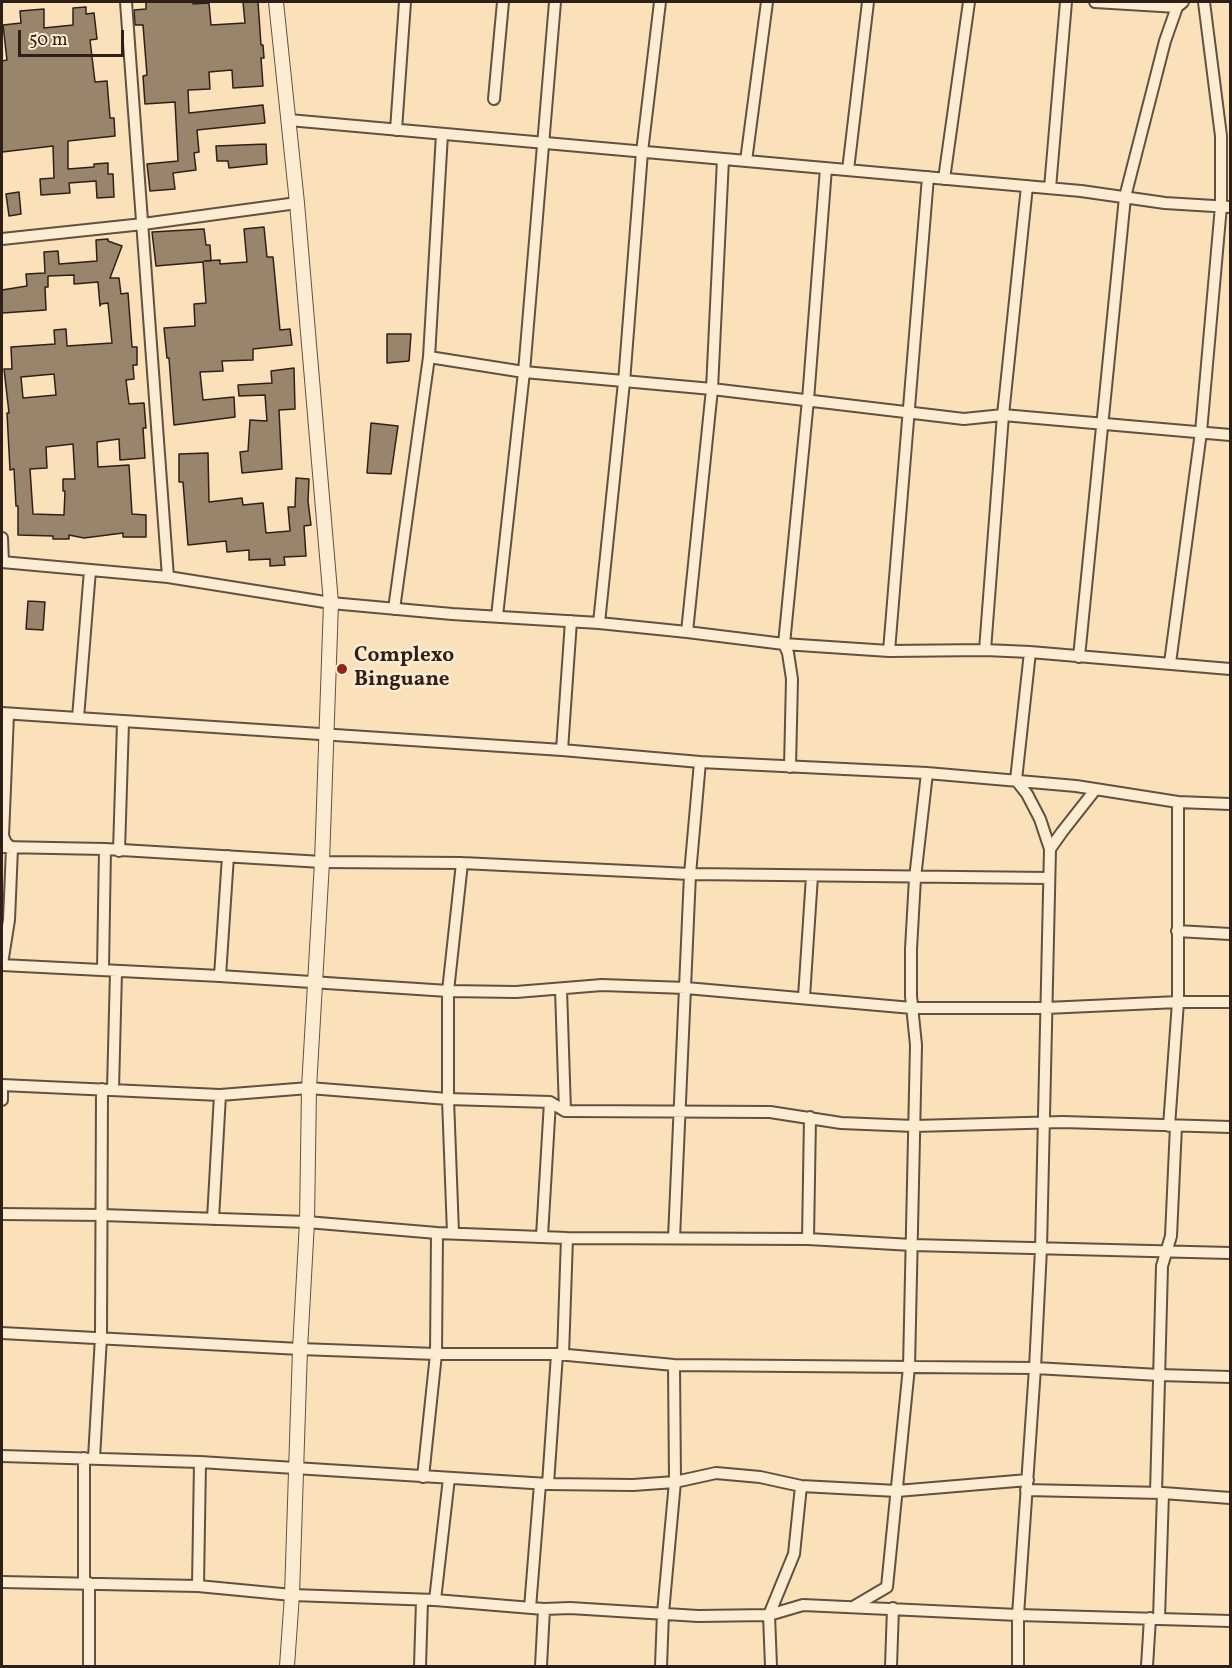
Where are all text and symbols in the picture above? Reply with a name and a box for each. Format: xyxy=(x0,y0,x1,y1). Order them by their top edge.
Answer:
scale bar xyxy=(21,18,128,56)
text: 50 m xyxy=(29,28,68,53)
place label: Complexo Binguane xyxy=(354,644,454,694)
marker: Complexo Binguane xyxy=(335,662,349,676)

